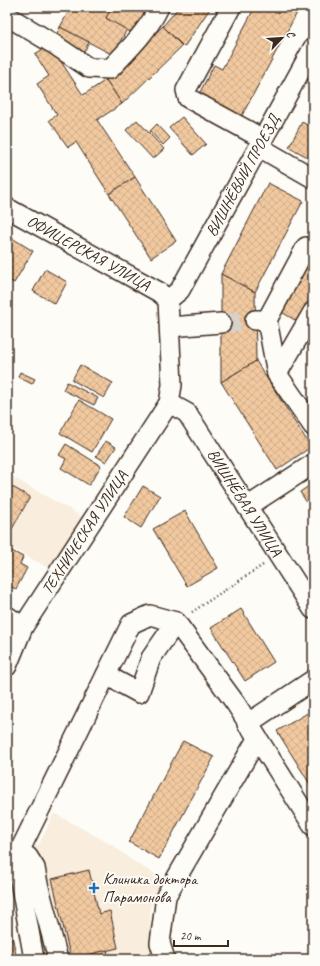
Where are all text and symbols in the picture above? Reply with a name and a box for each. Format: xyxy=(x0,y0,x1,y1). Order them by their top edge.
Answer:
north arrow xyxy=(262,18,302,58)
text: С xyxy=(284,28,299,41)
street label: ВИШНЁВЫЙ ПРОЕЗД xyxy=(201,110,285,240)
street label: ОФИЦЕРСКАЯ УЛИЦА xyxy=(23,211,154,296)
street label: ВИШНЁВАЯ УЛИЦА xyxy=(203,445,287,561)
street label: ТЕХНИЧЕСКАЯ УЛИЦА xyxy=(37,466,133,598)
place label: Клиника доктора Парамонова xyxy=(103,869,198,907)
marker: Клиника доктора Парамонова xyxy=(88,882,100,894)
scale bar xyxy=(174,922,228,948)
text: 20 m xyxy=(180,928,202,944)

